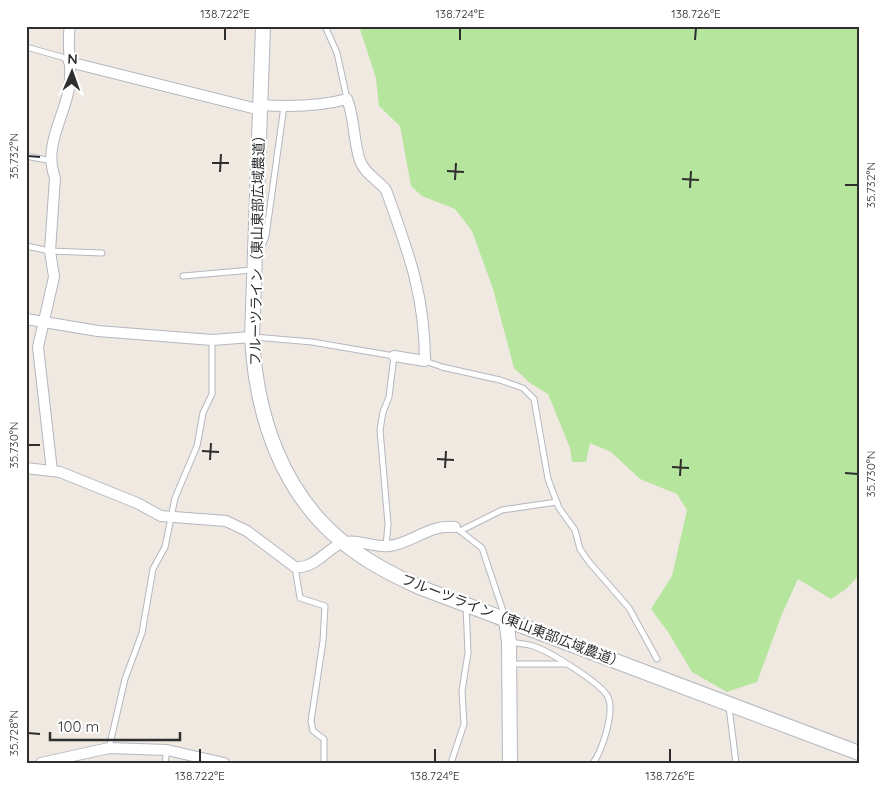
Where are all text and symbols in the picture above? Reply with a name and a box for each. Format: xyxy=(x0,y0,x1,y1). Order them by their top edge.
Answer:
text: 138.722°E xyxy=(200,6,250,21)
text: 138.724°E xyxy=(435,6,485,21)
text: 138.726°E xyxy=(671,6,721,21)
north arrow xyxy=(48,48,98,98)
text: N xyxy=(67,50,78,68)
street label: フルーツライン（東山東部広域農道） xyxy=(246,128,268,366)
text: 35.732°N xyxy=(6,133,21,179)
text: 35.732°N xyxy=(863,162,878,208)
text: 35.730°N xyxy=(6,421,21,469)
text: 35.730°N xyxy=(863,450,878,498)
street label: フルーツライン（東山東部広域農道） xyxy=(399,570,627,672)
scale bar xyxy=(50,709,180,741)
text: 35.728°N xyxy=(6,710,21,756)
text: 100 m xyxy=(58,717,99,736)
text: 138.722°E xyxy=(175,768,225,783)
text: 138.724°E xyxy=(410,768,460,783)
text: 138.726°E xyxy=(645,768,695,783)

